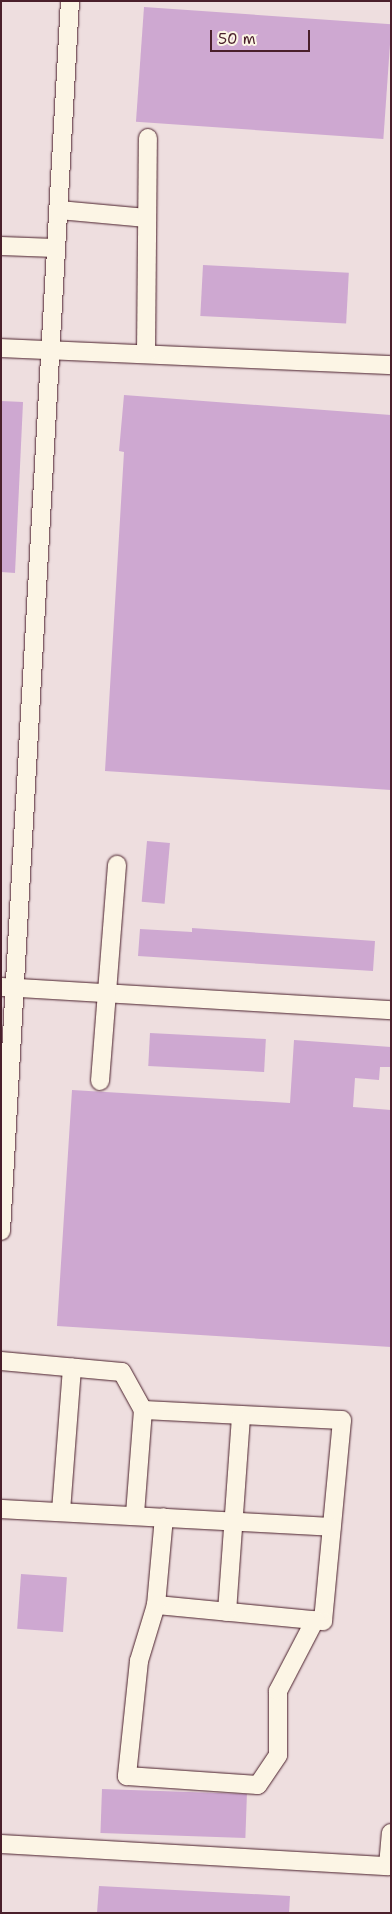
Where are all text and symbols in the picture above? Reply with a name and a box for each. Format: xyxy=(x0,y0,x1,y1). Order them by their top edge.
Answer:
scale bar xyxy=(212,20,312,52)
text: 50 m xyxy=(218,29,256,49)

